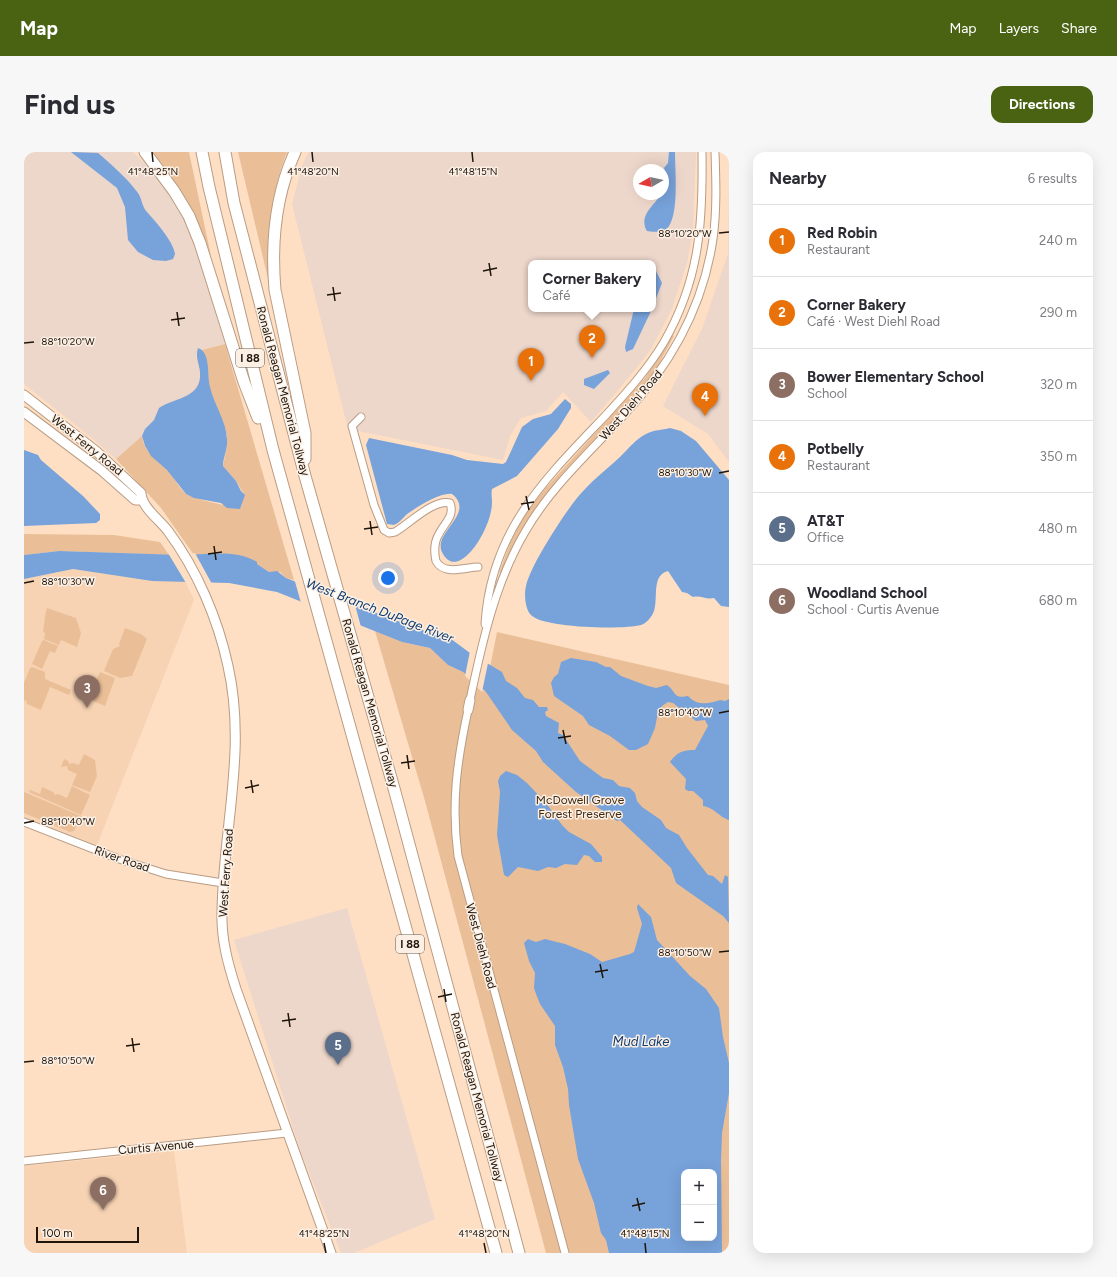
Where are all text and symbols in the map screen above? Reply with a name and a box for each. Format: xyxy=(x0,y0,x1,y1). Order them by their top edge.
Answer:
text: Map xyxy=(20,17,58,40)
text: Map xyxy=(949,20,977,37)
text: Layers xyxy=(999,20,1039,37)
text: Share xyxy=(1061,20,1097,37)
button: Directions xyxy=(991,86,1093,123)
text: Find us xyxy=(24,87,115,121)
north arrow xyxy=(633,164,669,200)
text: 41°48'25"N xyxy=(128,165,178,178)
text: 41°48'20"N xyxy=(287,165,339,178)
text: 41°48'15"N xyxy=(448,165,498,178)
text: Nearby xyxy=(769,168,827,188)
text: 6 results xyxy=(1028,171,1077,186)
text: Red Robin xyxy=(807,224,877,242)
text: 88°10'20"W xyxy=(658,227,712,240)
text: 1 xyxy=(779,233,785,248)
text: 240 m xyxy=(1039,233,1077,248)
text: Restaurant xyxy=(807,242,870,257)
popup xyxy=(528,260,656,312)
text: Corner Bakery xyxy=(543,270,641,288)
text: Café xyxy=(543,288,570,303)
text: Corner Bakery xyxy=(807,296,906,314)
street label: Ronald Reagan Memorial Tollway xyxy=(254,305,313,478)
text: 2 xyxy=(778,305,786,320)
text: 290 m xyxy=(1040,305,1077,320)
text: Café · West Diehl Road xyxy=(807,314,940,329)
pin: 2 xyxy=(579,325,605,358)
text: 88°10'20"W xyxy=(41,335,95,348)
pin: 1 xyxy=(518,348,544,381)
road number: I 88 xyxy=(236,349,264,367)
street label: West Diehl Road xyxy=(597,367,665,443)
text: Bower Elementary School xyxy=(807,368,984,386)
text: 3 xyxy=(778,377,786,392)
text: 320 m xyxy=(1040,377,1077,392)
pin: 4 xyxy=(692,383,718,416)
text: School xyxy=(807,386,847,401)
street label: West Ferry Road xyxy=(48,412,126,478)
text: Potbelly xyxy=(807,440,864,458)
text: 4 xyxy=(778,449,786,464)
text: 350 m xyxy=(1040,449,1077,464)
text: Restaurant xyxy=(807,458,870,473)
text: 88°10'30"W xyxy=(658,466,712,479)
text: AT&T xyxy=(807,512,844,530)
text: 5 xyxy=(778,521,786,536)
text: 480 m xyxy=(1038,521,1077,536)
text: Office xyxy=(807,530,844,545)
your location xyxy=(378,568,398,588)
text: 88°10'30"W xyxy=(41,575,95,588)
water label: West Branch DuPage River xyxy=(304,575,456,646)
text: Woodland School xyxy=(807,584,927,602)
text: 6 xyxy=(778,593,786,608)
text: 680 m xyxy=(1039,593,1077,608)
text: School · Curtis Avenue xyxy=(807,602,939,617)
street label: Ronald Reagan Memorial Tollway xyxy=(339,617,401,790)
pin: 3 xyxy=(74,675,100,708)
text: 88°10'40"W xyxy=(658,706,712,719)
park label: McDowell Grove Forest Preserve xyxy=(536,793,625,821)
text: 88°10'40"W xyxy=(41,815,95,828)
street label: West Ferry Road xyxy=(216,828,236,918)
street label: River Road xyxy=(92,843,152,875)
street label: West Diehl Road xyxy=(463,902,499,990)
road number: I 88 xyxy=(396,935,424,953)
text: 88°10'50"W xyxy=(658,946,712,959)
street label: Ronald Reagan Memorial Tollway xyxy=(448,1011,507,1184)
pin: 5 xyxy=(325,1032,351,1065)
water label: Mud Lake xyxy=(613,1034,669,1049)
text: 88°10'50"W xyxy=(41,1054,95,1067)
street label: Curtis Avenue xyxy=(118,1137,195,1157)
map controls xyxy=(681,1169,717,1241)
button: + xyxy=(681,1169,717,1205)
pin: 6 xyxy=(90,1177,116,1210)
button: − xyxy=(681,1205,717,1241)
scale bar xyxy=(36,1225,139,1244)
text: 100 m xyxy=(42,1227,73,1240)
text: 41°48'25"N xyxy=(299,1227,349,1240)
text: 41°48'20"N xyxy=(458,1227,510,1240)
text: 41°48'15"N xyxy=(620,1227,670,1240)

